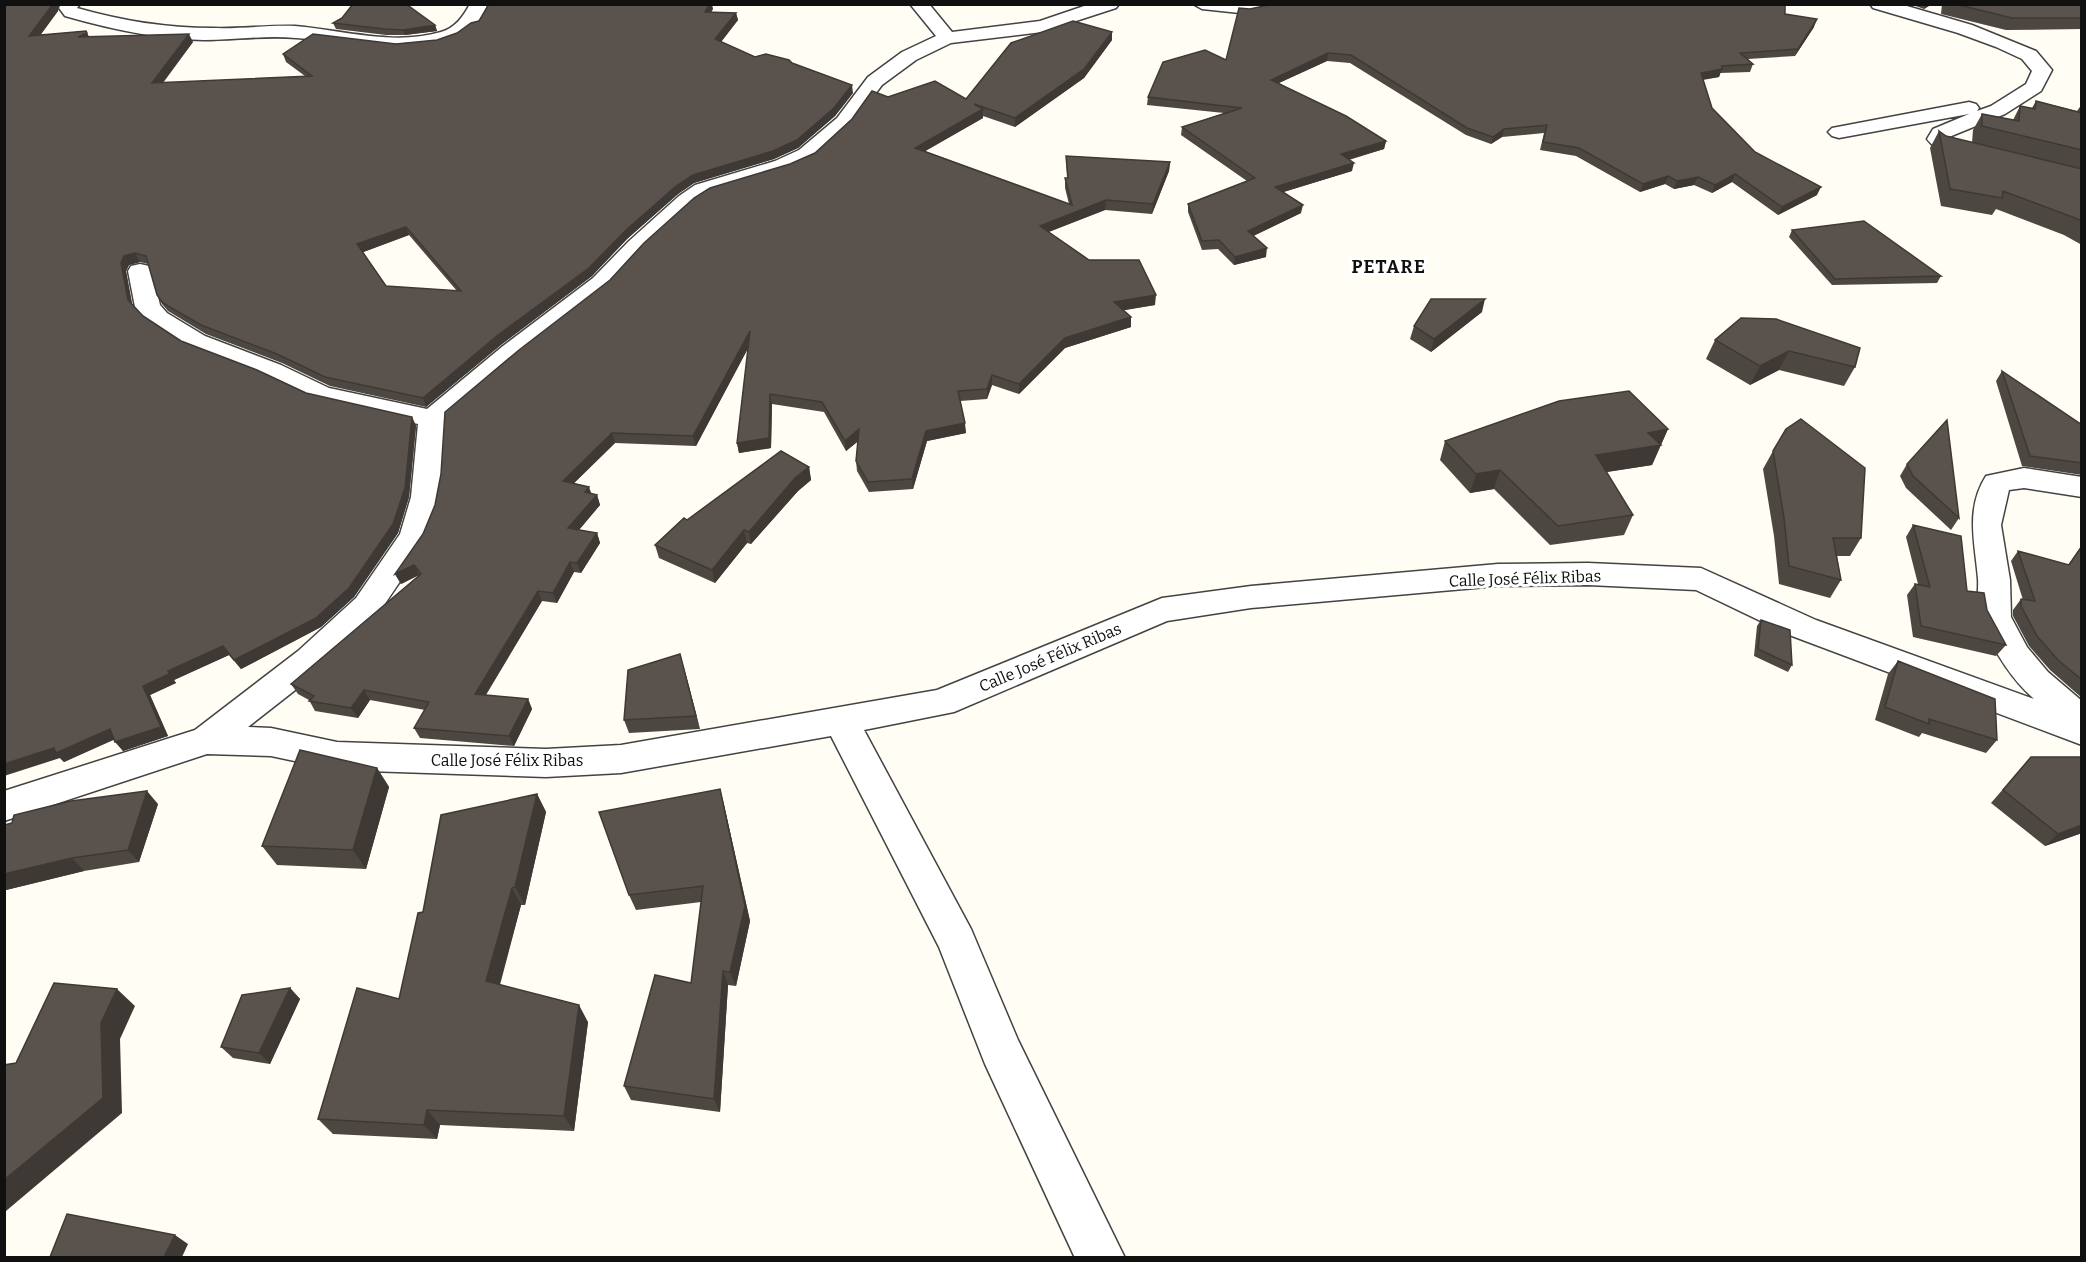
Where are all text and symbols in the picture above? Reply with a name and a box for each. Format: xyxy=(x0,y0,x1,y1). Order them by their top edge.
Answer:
district label: PETARE xyxy=(1352,256,1426,278)
street label: Calle José Félix Ribas xyxy=(1448,566,1602,591)
street label: Calle José Félix Ribas xyxy=(976,619,1124,696)
street label: Calle José Félix Ribas xyxy=(431,751,583,770)

